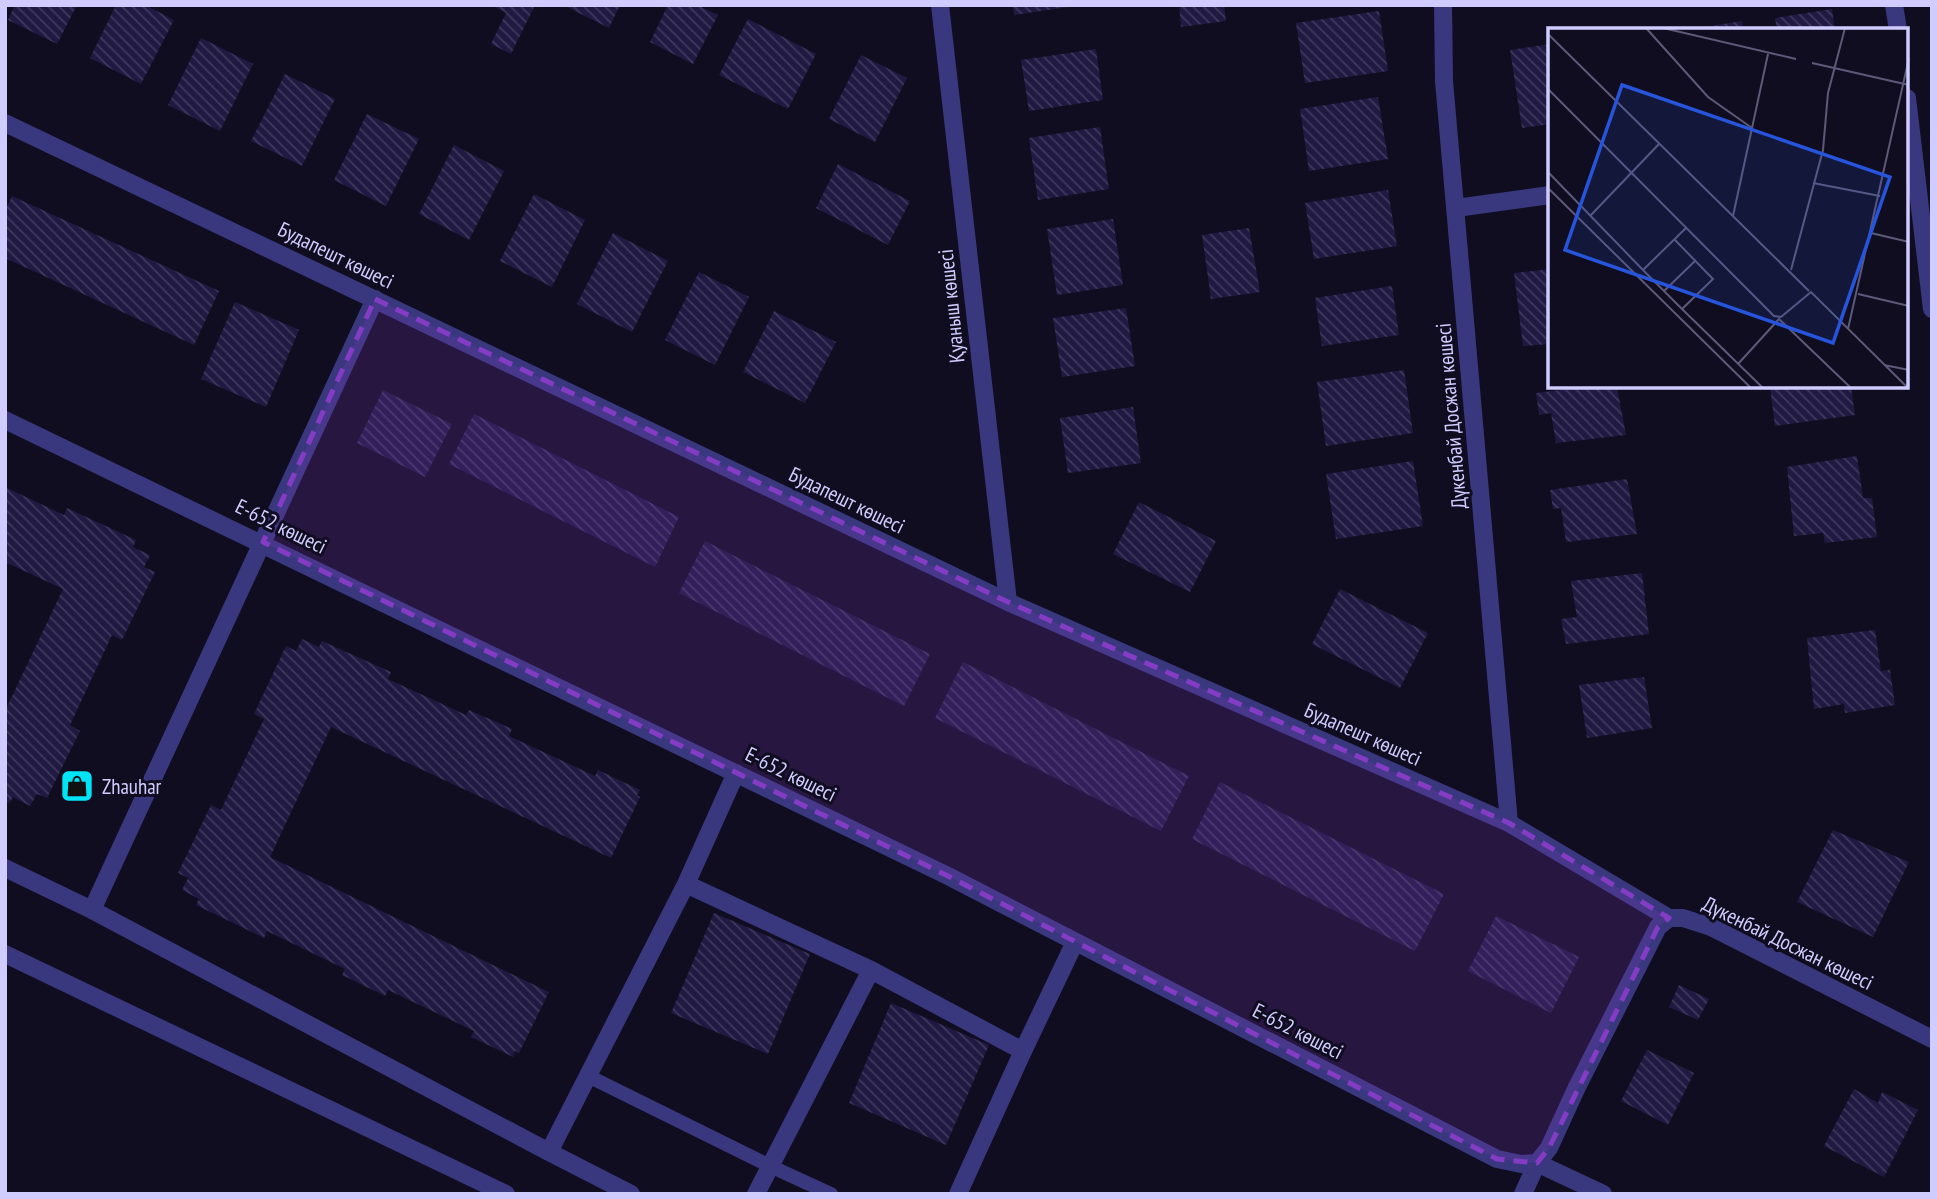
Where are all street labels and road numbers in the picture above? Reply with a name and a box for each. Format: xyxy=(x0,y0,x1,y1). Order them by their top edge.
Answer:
street label: Будапешт көшесі xyxy=(274,215,398,295)
street label: Қуаныш көшесі xyxy=(932,248,970,364)
street label: Дүкенбай Досжан көшесі xyxy=(1429,322,1473,510)
street label: Будапешт көшесі xyxy=(785,460,909,540)
street label: Е-652 көшесі xyxy=(231,492,331,560)
street label: Будапешт көшесі xyxy=(1300,696,1426,772)
street label: Е-652 көшесі xyxy=(741,740,841,808)
street label: Дүкенбай Досжан көшесі xyxy=(1698,890,1878,996)
street label: Е-652 көшесі xyxy=(1248,997,1348,1065)

